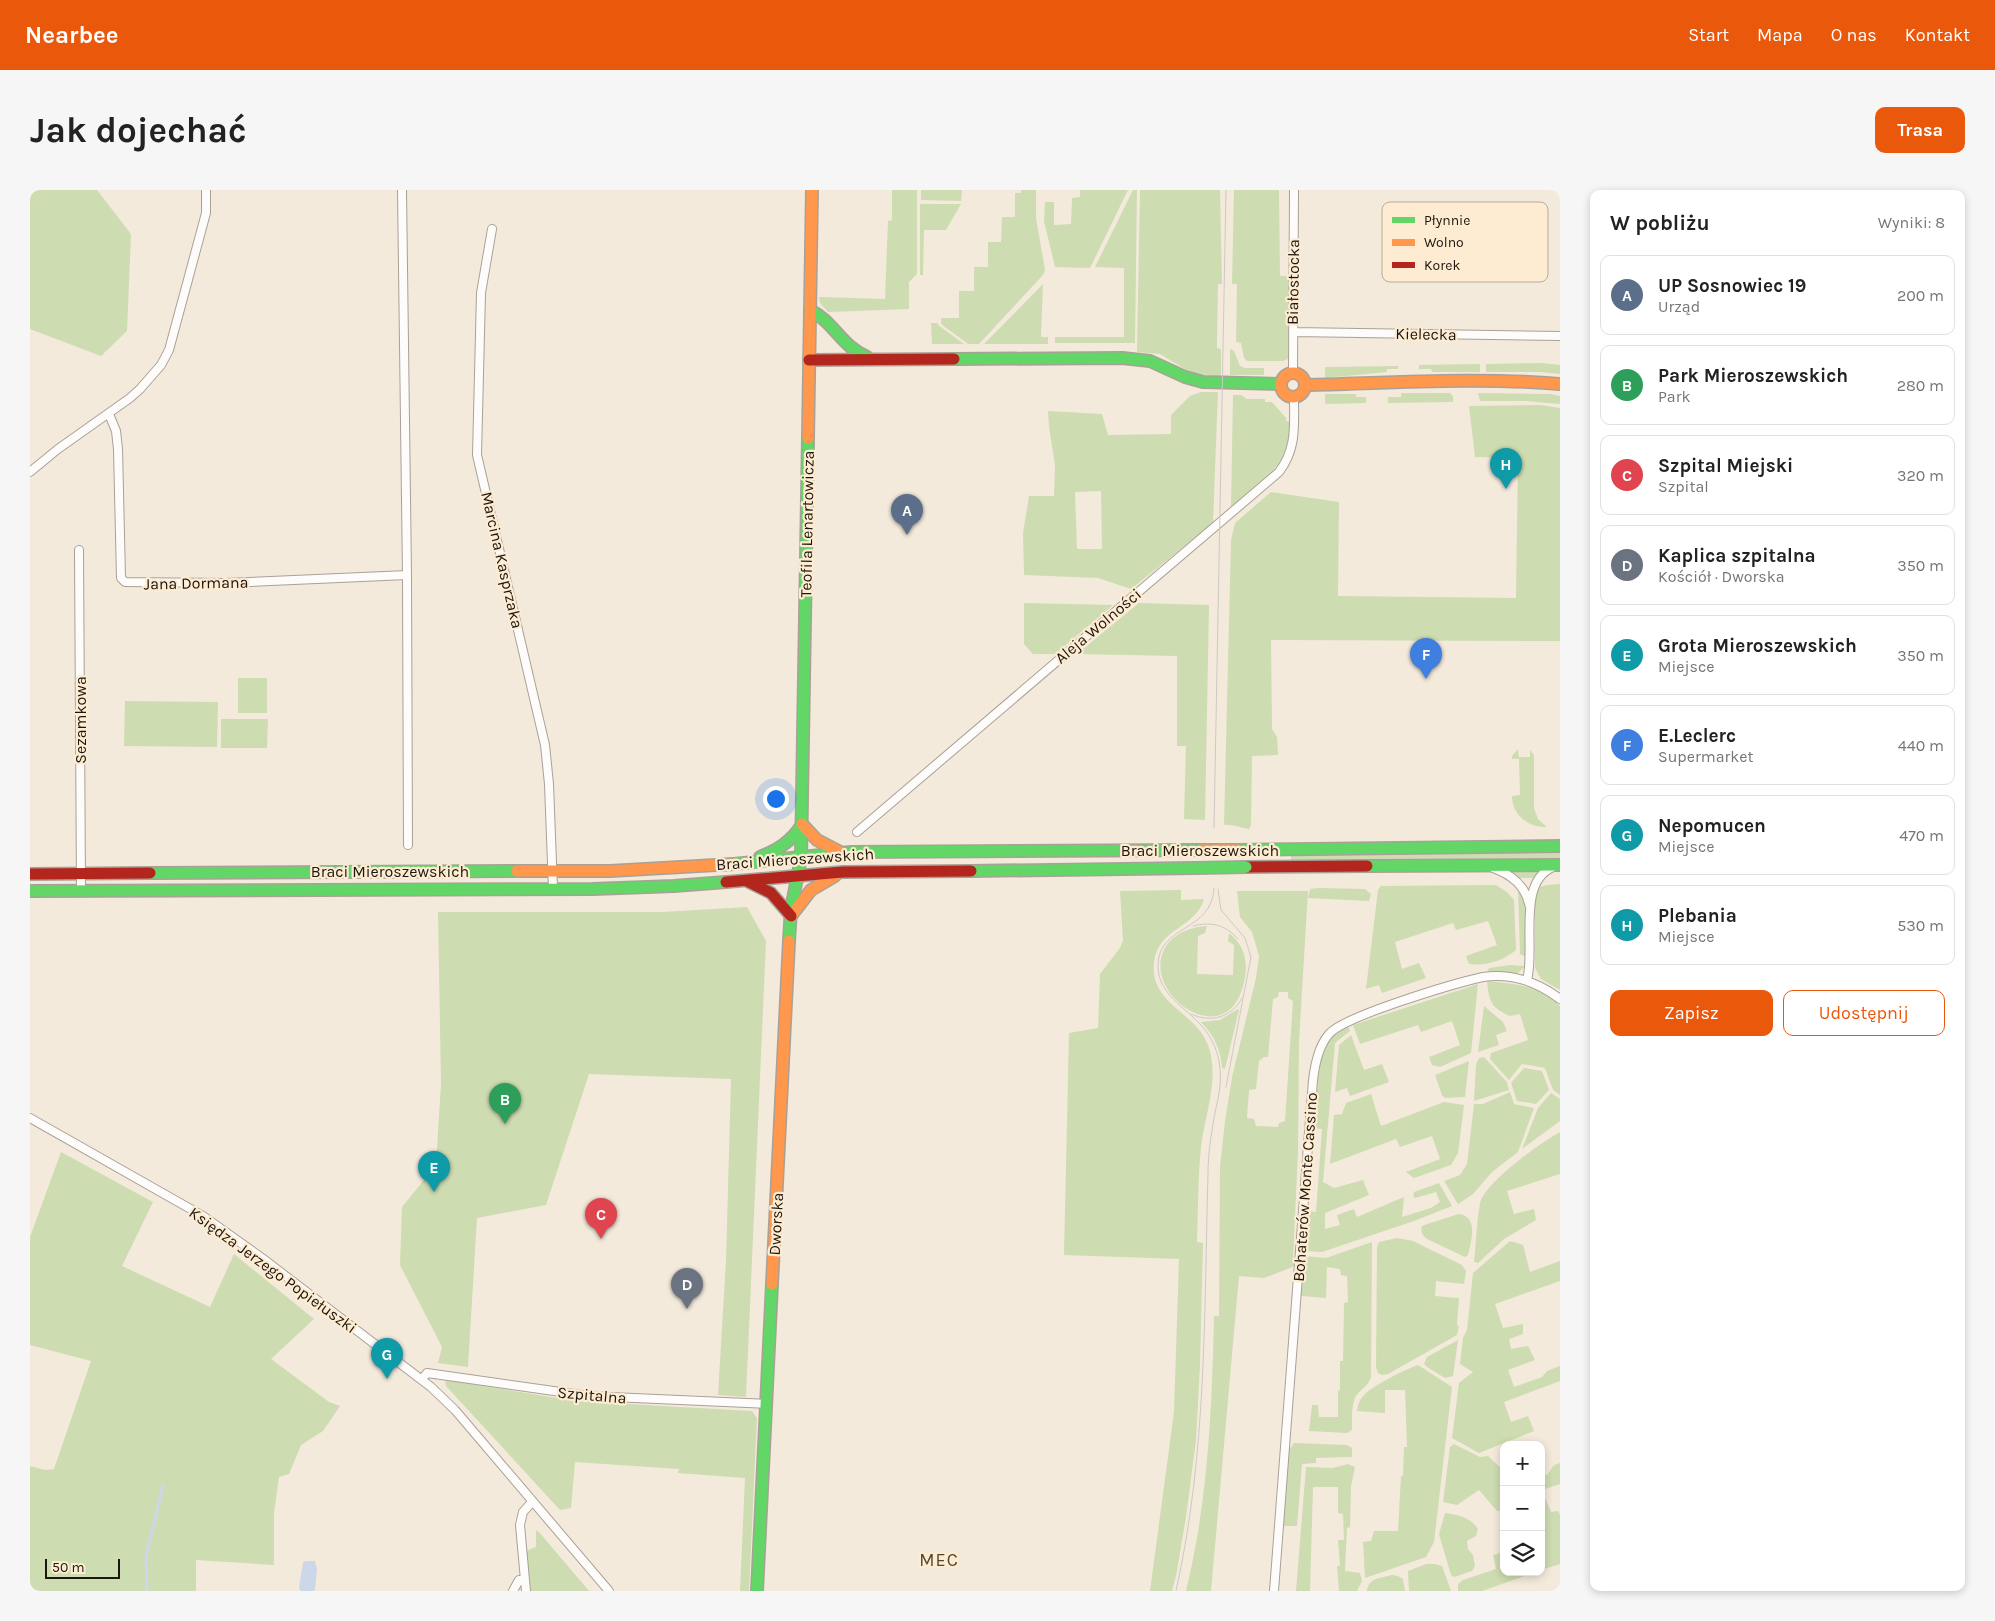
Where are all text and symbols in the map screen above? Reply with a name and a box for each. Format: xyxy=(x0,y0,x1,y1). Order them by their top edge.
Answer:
text: Nearbee xyxy=(25,21,119,49)
text: Start xyxy=(1688,24,1729,46)
text: Mapa xyxy=(1757,24,1803,46)
text: O nas xyxy=(1831,24,1877,46)
text: Kontakt xyxy=(1905,24,1970,46)
button: Trasa xyxy=(1875,107,1965,153)
text: Jak dojechać xyxy=(30,110,246,151)
legend xyxy=(1382,202,1548,282)
text: W pobliżu xyxy=(1610,211,1710,235)
text: Płynnie xyxy=(1424,212,1470,229)
text: Wyniki: 8 xyxy=(1878,213,1945,232)
text: Wolno xyxy=(1424,234,1464,251)
street label: Białostocka xyxy=(1283,239,1303,325)
text: Korek xyxy=(1424,257,1460,274)
text: UP Sosnowiec 19 xyxy=(1658,275,1806,297)
text: A xyxy=(1622,286,1632,305)
text: 200 m xyxy=(1897,286,1944,305)
text: Urząd xyxy=(1658,297,1700,316)
street label: Kielecka xyxy=(1395,324,1457,344)
text: Park Mieroszewskich xyxy=(1658,365,1848,387)
text: B xyxy=(1622,376,1632,395)
text: 280 m xyxy=(1897,376,1944,395)
text: Park xyxy=(1658,387,1690,406)
pin: H xyxy=(1490,448,1522,489)
street label: Teofila Lenartowicza xyxy=(796,450,818,598)
text: Szpital Miejski xyxy=(1658,455,1793,477)
text: C xyxy=(1622,466,1632,485)
text: 320 m xyxy=(1897,466,1944,485)
text: Szpital xyxy=(1658,477,1709,496)
street label: Marcina Kasprzaka xyxy=(477,490,527,630)
pin: A xyxy=(891,494,923,535)
text: Kaplica szpitalna xyxy=(1658,545,1816,567)
text: D xyxy=(1622,556,1632,575)
text: 350 m xyxy=(1897,556,1944,575)
text: Kościół · Dworska xyxy=(1658,567,1785,586)
street label: Jana Dormana xyxy=(143,573,249,593)
street label: Aleja Wolności xyxy=(1051,585,1145,667)
text: Grota Mieroszewskich xyxy=(1658,635,1857,657)
pin: F xyxy=(1410,638,1442,679)
text: E xyxy=(1622,646,1632,665)
text: 350 m xyxy=(1897,646,1944,665)
text: Miejsce xyxy=(1658,657,1714,676)
street label: Sezamkowa xyxy=(71,676,90,764)
text: E.Leclerc xyxy=(1658,725,1736,747)
text: F xyxy=(1623,736,1631,755)
text: 440 m xyxy=(1898,736,1944,755)
text: Supermarket xyxy=(1658,747,1754,766)
your location xyxy=(763,786,789,812)
text: Nepomucen xyxy=(1658,815,1766,837)
text: G xyxy=(1622,826,1632,845)
text: 470 m xyxy=(1899,826,1944,845)
text: Miejsce xyxy=(1658,837,1714,856)
street label: Braci Mieroszewskich xyxy=(1121,841,1279,860)
street label: Braci Mieroszewskich xyxy=(715,844,875,874)
street label: Braci Mieroszewskich xyxy=(311,862,469,881)
text: Plebania xyxy=(1658,905,1737,927)
text: H xyxy=(1621,916,1633,935)
text: 530 m xyxy=(1897,916,1944,935)
text: Miejsce xyxy=(1658,927,1714,946)
button: Zapisz xyxy=(1610,990,1773,1036)
button: Udostępnij xyxy=(1783,990,1945,1036)
pin: B xyxy=(489,1083,521,1124)
street label: Bohaterów Monte Cassino xyxy=(1289,1092,1321,1282)
pin: E xyxy=(418,1151,450,1192)
street label: Dworska xyxy=(765,1192,787,1256)
pin: C xyxy=(585,1198,617,1239)
street label: Księdza Jerzego Popiełuszki xyxy=(185,1203,361,1337)
pin: D xyxy=(671,1268,703,1309)
pin: G xyxy=(371,1338,403,1379)
street label: Szpitalna xyxy=(557,1383,627,1407)
map controls xyxy=(1500,1441,1545,1576)
button: + xyxy=(1500,1441,1545,1486)
button: − xyxy=(1500,1486,1545,1531)
button: layers xyxy=(1500,1531,1545,1576)
district label: MEC xyxy=(919,1549,959,1571)
scale bar xyxy=(45,1556,120,1579)
text: 50 m xyxy=(52,1559,85,1576)

